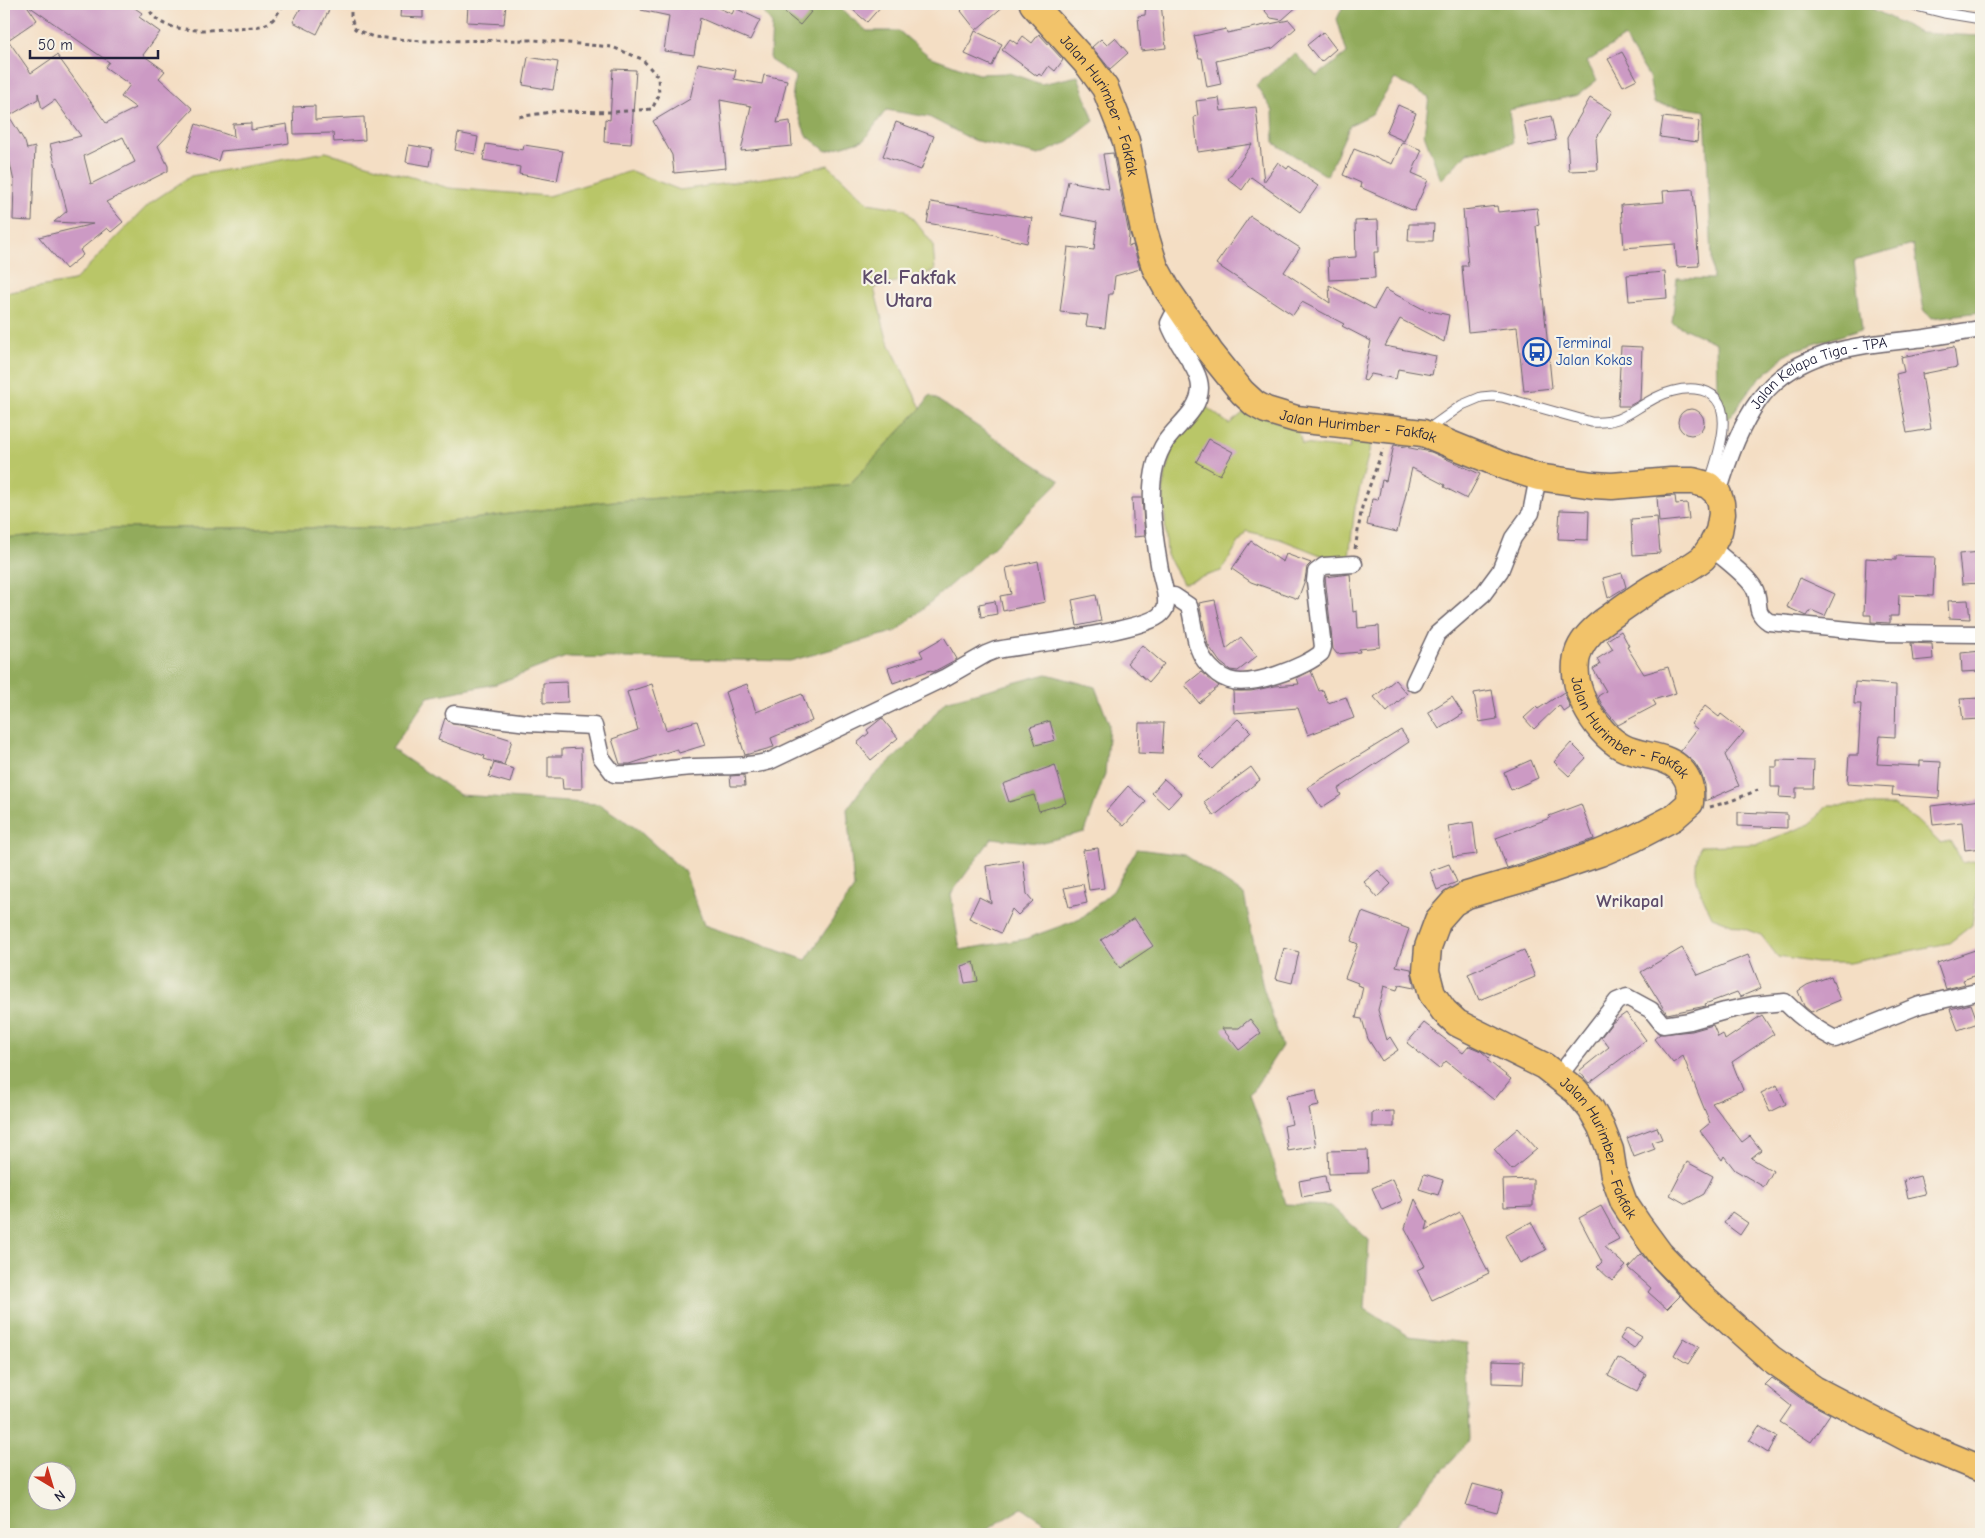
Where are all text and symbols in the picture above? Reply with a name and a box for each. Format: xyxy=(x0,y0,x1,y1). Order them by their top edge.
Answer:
scale bar xyxy=(30,28,158,60)
street label: Jalan Hurimber - Fakfak xyxy=(1056,31,1142,178)
text: 50 m xyxy=(38,36,73,54)
district label: Kel. Fakfak Utara xyxy=(862,266,956,312)
street label: Jalan Kelapa Tiga - TPA xyxy=(1746,333,1889,412)
place label: Terminal Jalan Kokas xyxy=(1556,334,1632,369)
bus stop icon: Terminal Jalan Kokas xyxy=(1522,337,1552,367)
street label: Jalan Hurimber - Fakfak xyxy=(1278,406,1440,447)
street label: Jalan Hurimber - Fakfak xyxy=(1567,675,1694,782)
district label: Wrikapal xyxy=(1596,891,1664,912)
street label: Jalan Hurimber - Fakfak xyxy=(1557,1073,1641,1223)
north arrow xyxy=(28,1460,78,1510)
text: N xyxy=(51,1486,69,1505)

